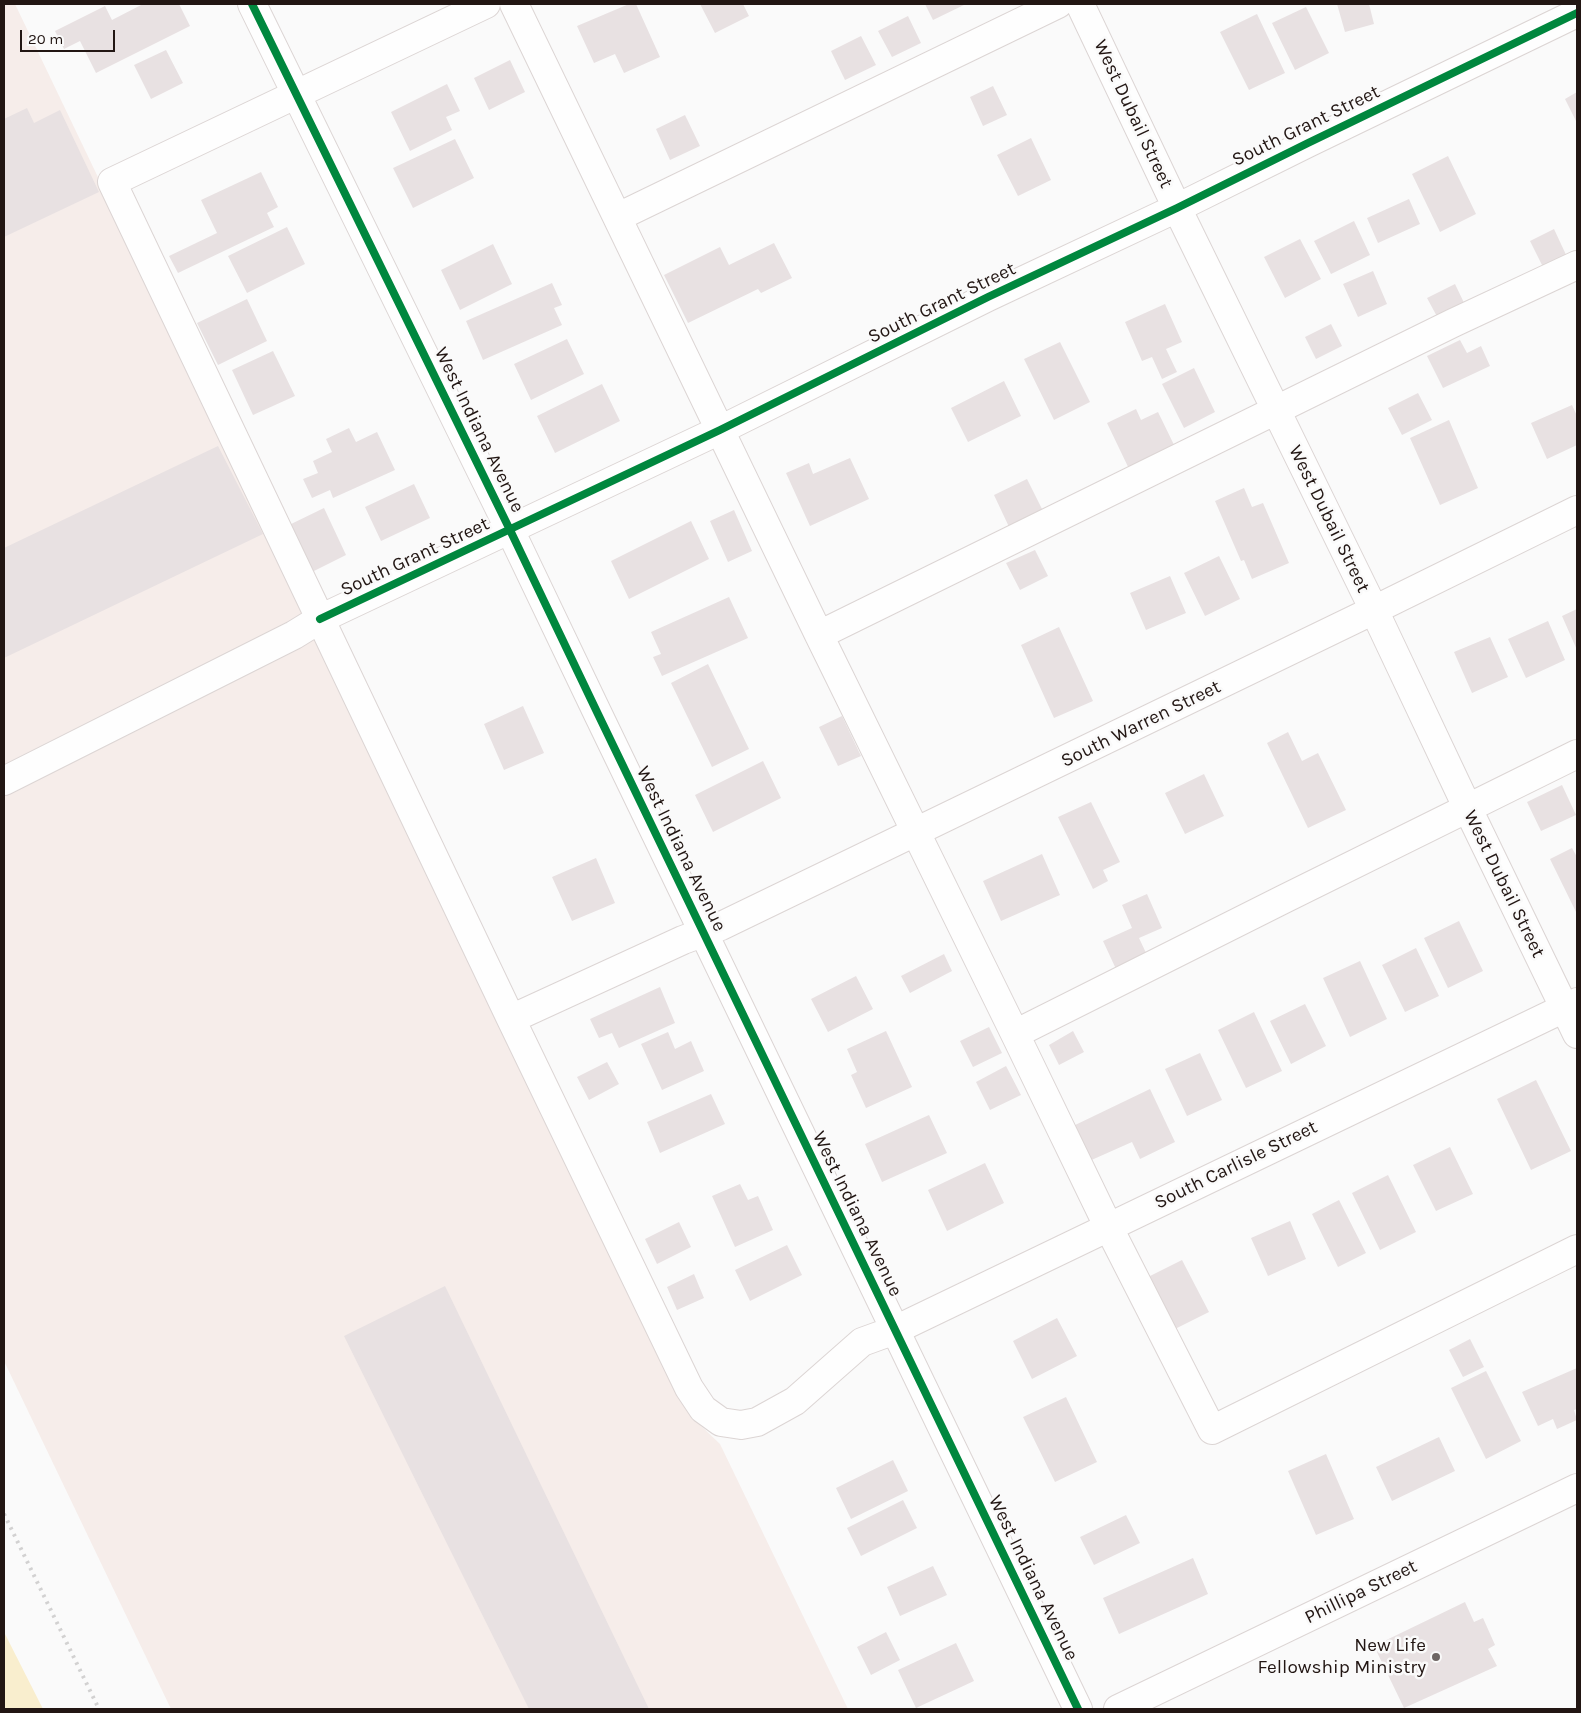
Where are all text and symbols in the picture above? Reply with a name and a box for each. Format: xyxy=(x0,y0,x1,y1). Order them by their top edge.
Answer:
scale bar xyxy=(22,20,118,52)
text: 20 m xyxy=(28,30,63,48)
street label: West Dubail Street xyxy=(1089,36,1177,192)
street label: South Grant Street xyxy=(1228,80,1384,172)
street label: South Grant Street xyxy=(864,257,1020,349)
street label: West Indiana Avenue xyxy=(429,344,529,516)
street label: West Dubail Street xyxy=(1283,442,1375,596)
street label: South Grant Street xyxy=(337,513,493,601)
street label: South Warren Street xyxy=(1057,675,1225,773)
street label: West Indiana Avenue xyxy=(631,763,731,935)
street label: West Dubail Street xyxy=(1458,807,1550,961)
street label: South Carlisle Street xyxy=(1151,1116,1321,1214)
street label: West Indiana Avenue xyxy=(807,1128,907,1300)
street label: West Indiana Avenue xyxy=(983,1492,1083,1664)
street label: Phillipa Street xyxy=(1301,1555,1421,1629)
place label: New Life Fellowship Ministry xyxy=(1258,1635,1426,1679)
marker: New Life Fellowship Ministry xyxy=(1430,1651,1442,1663)

